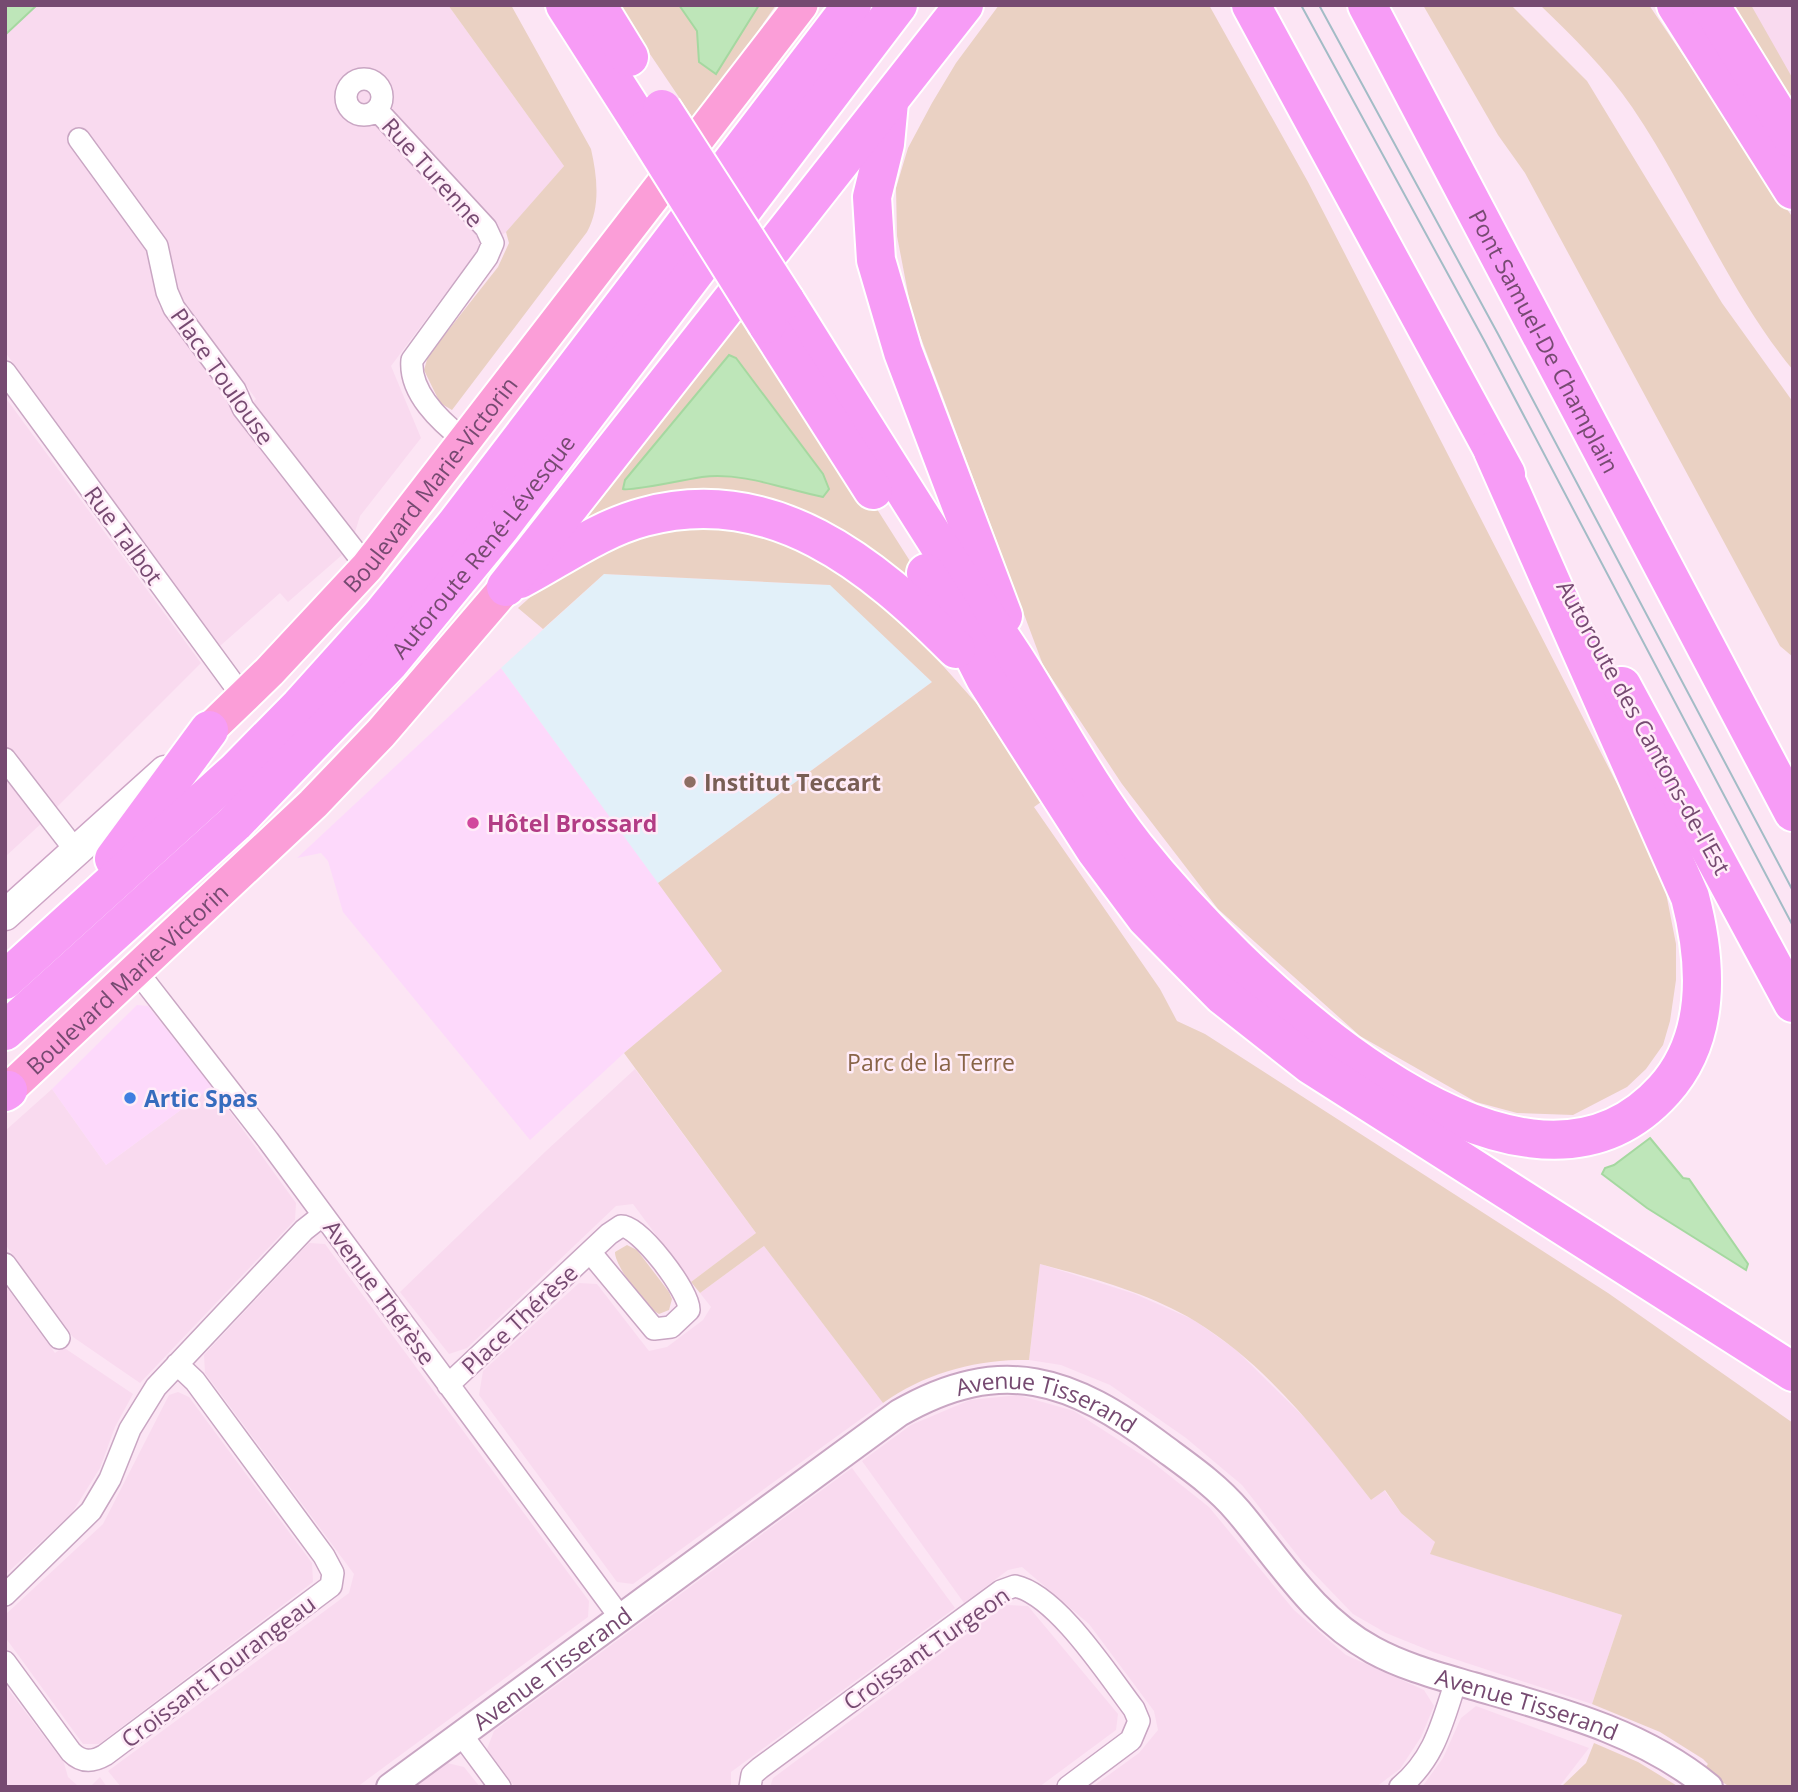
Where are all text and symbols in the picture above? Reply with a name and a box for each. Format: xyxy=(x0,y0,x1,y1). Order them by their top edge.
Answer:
street label: Rue Turenne xyxy=(375,110,491,234)
street label: Pont Samuel-De Champlain xyxy=(1462,204,1627,478)
street label: Place Toulouse xyxy=(164,301,282,451)
street label: Boulevard Marie-Victorin xyxy=(335,370,525,599)
street label: Autoroute René-Lévesque xyxy=(384,427,582,665)
street label: Rue Talbot xyxy=(77,479,171,591)
street label: Autoroute des Cantons-de-l'Est xyxy=(1550,574,1738,880)
place label: Institut Teccart xyxy=(704,766,881,798)
marker: Institut Teccart xyxy=(682,774,698,790)
place label: Hôtel Brossard xyxy=(487,807,657,839)
marker: Hôtel Brossard xyxy=(465,815,481,831)
street label: Boulevard Marie-Victorin xyxy=(19,876,235,1081)
park label: Parc de la Terre xyxy=(847,1046,1015,1078)
place label: Artic Spas xyxy=(144,1082,258,1114)
marker: Artic Spas xyxy=(122,1090,138,1106)
street label: Avenue Thérèse xyxy=(317,1213,443,1371)
street label: Place Thérèse xyxy=(454,1257,584,1381)
street label: Avenue Tisserand xyxy=(952,1364,1143,1440)
street label: Croissant Turgeon xyxy=(837,1579,1015,1717)
street label: Croissant Tourangeau xyxy=(114,1587,322,1755)
street label: Avenue Tisserand xyxy=(466,1599,638,1737)
street label: Avenue Tisserand xyxy=(1432,1660,1623,1748)

